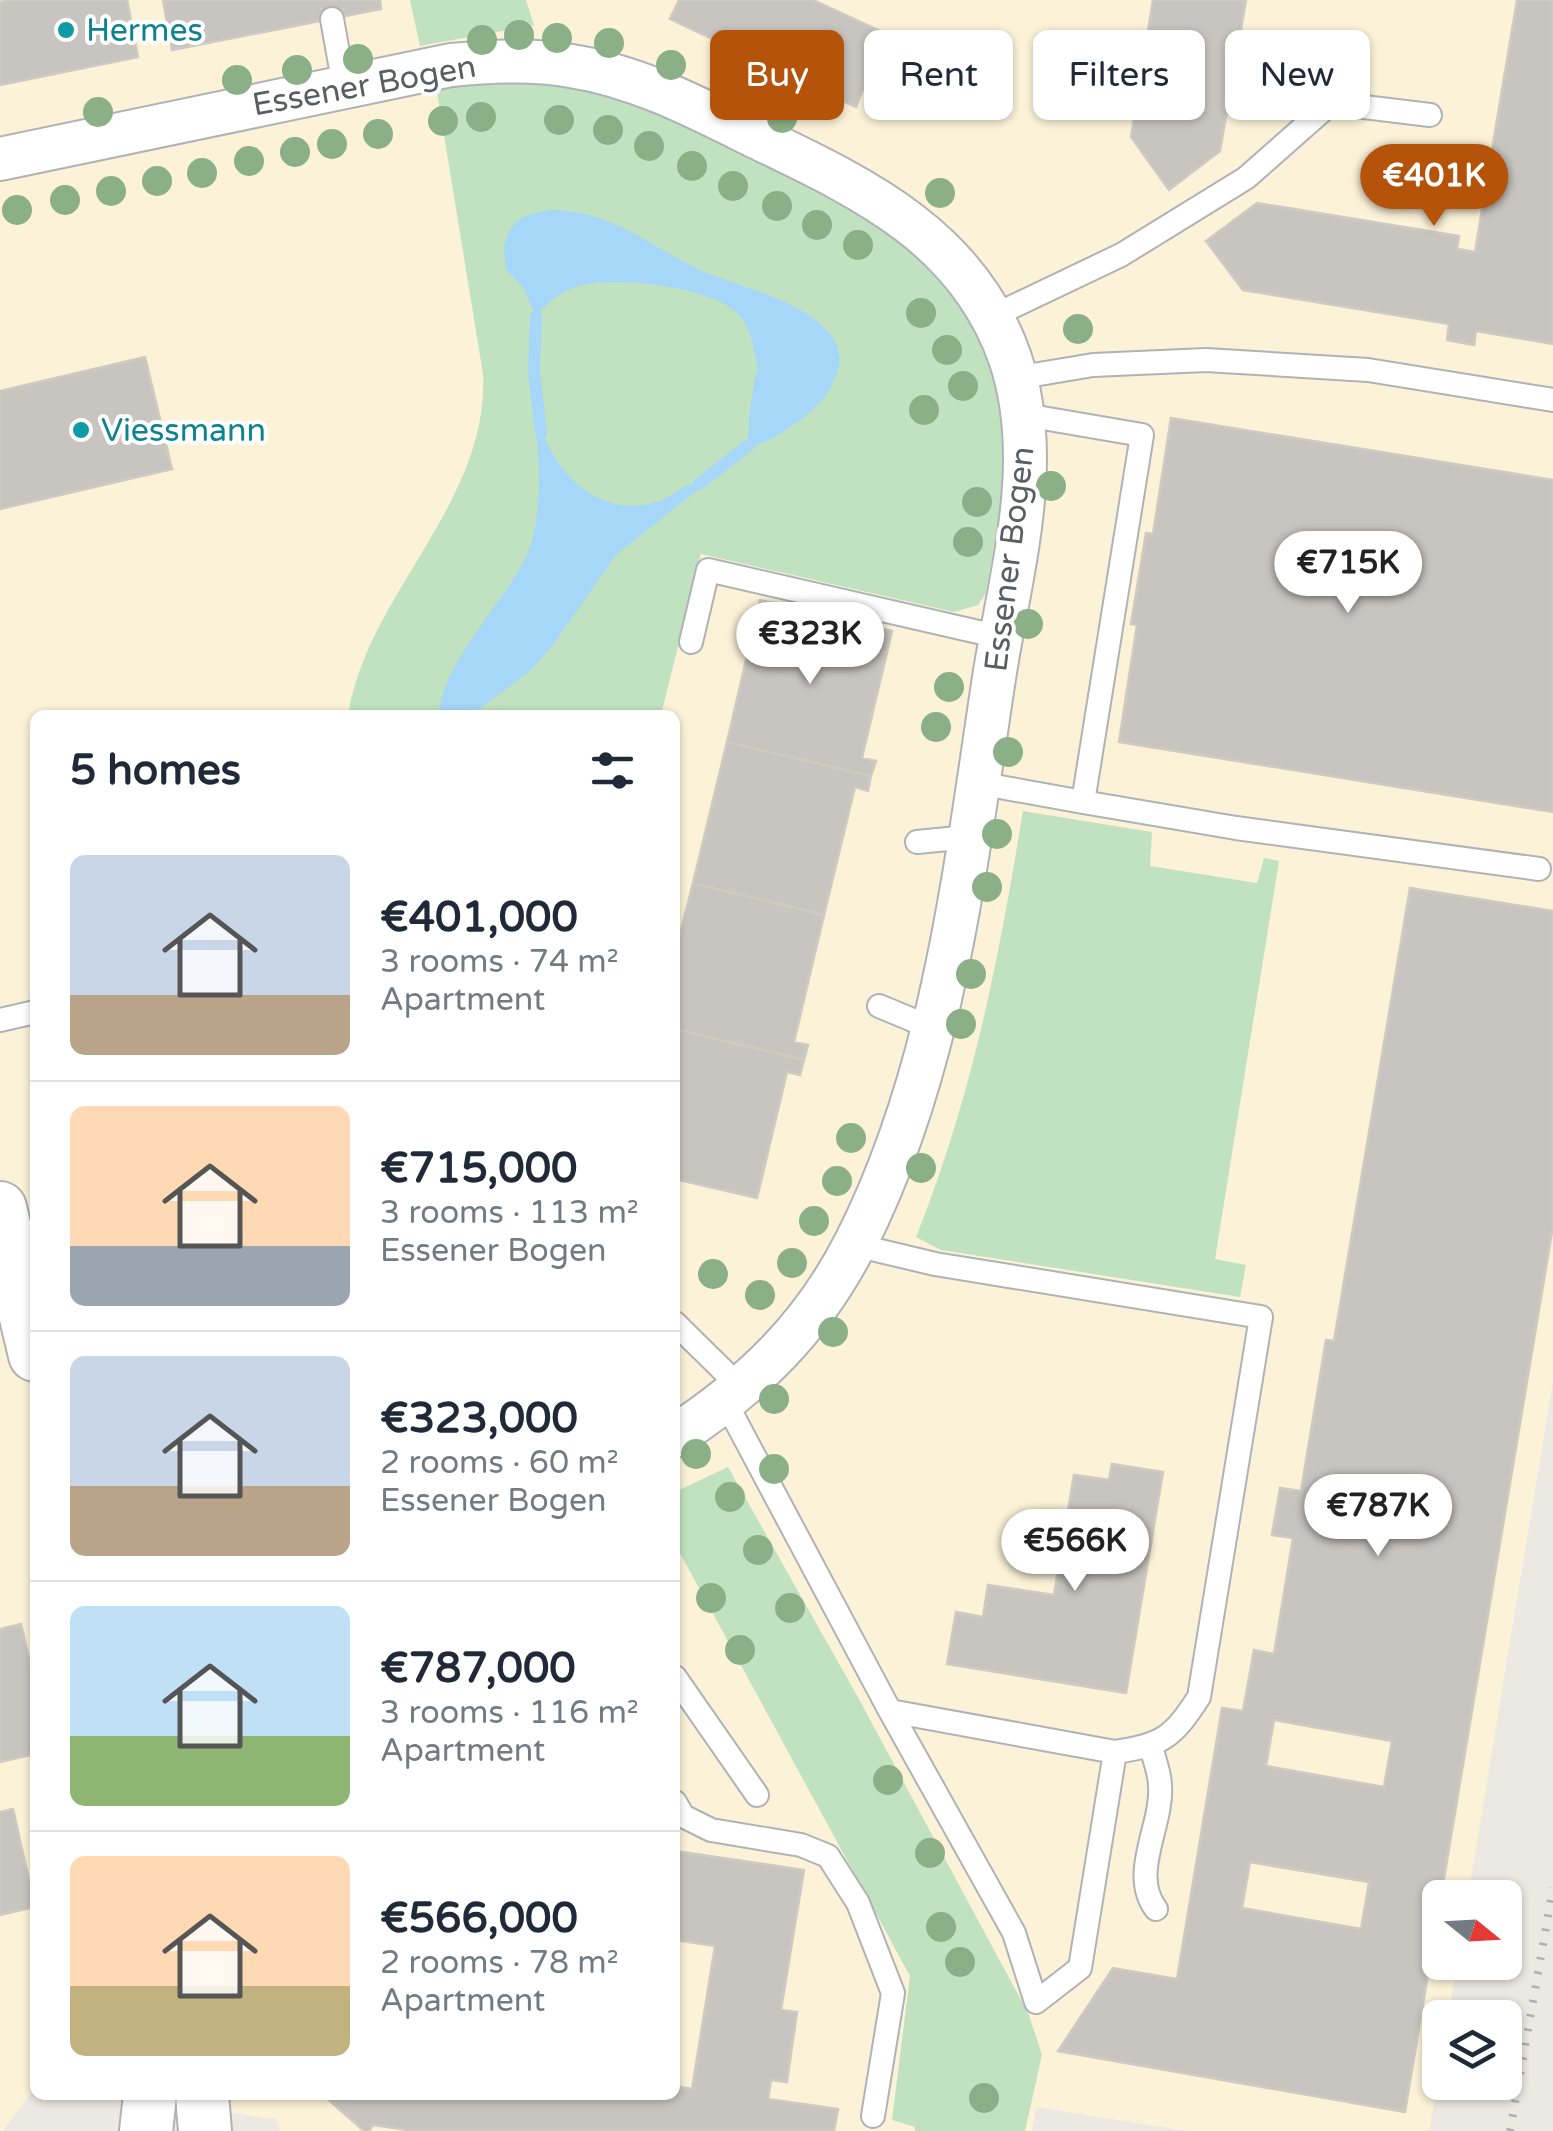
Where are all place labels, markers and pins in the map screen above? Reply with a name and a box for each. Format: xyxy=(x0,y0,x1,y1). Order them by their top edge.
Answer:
place label: Hermes xyxy=(86,12,203,50)
marker: Hermes xyxy=(55,19,77,41)
pin: €401K xyxy=(1364,144,1504,229)
place label: Viessmann xyxy=(101,412,266,450)
marker: Viessmann xyxy=(70,419,92,441)
pin: €715K xyxy=(1278,531,1418,616)
pin: €323K xyxy=(740,602,880,687)
pin: €787K xyxy=(1308,1474,1448,1559)
pin: €566K xyxy=(1005,1509,1145,1594)

